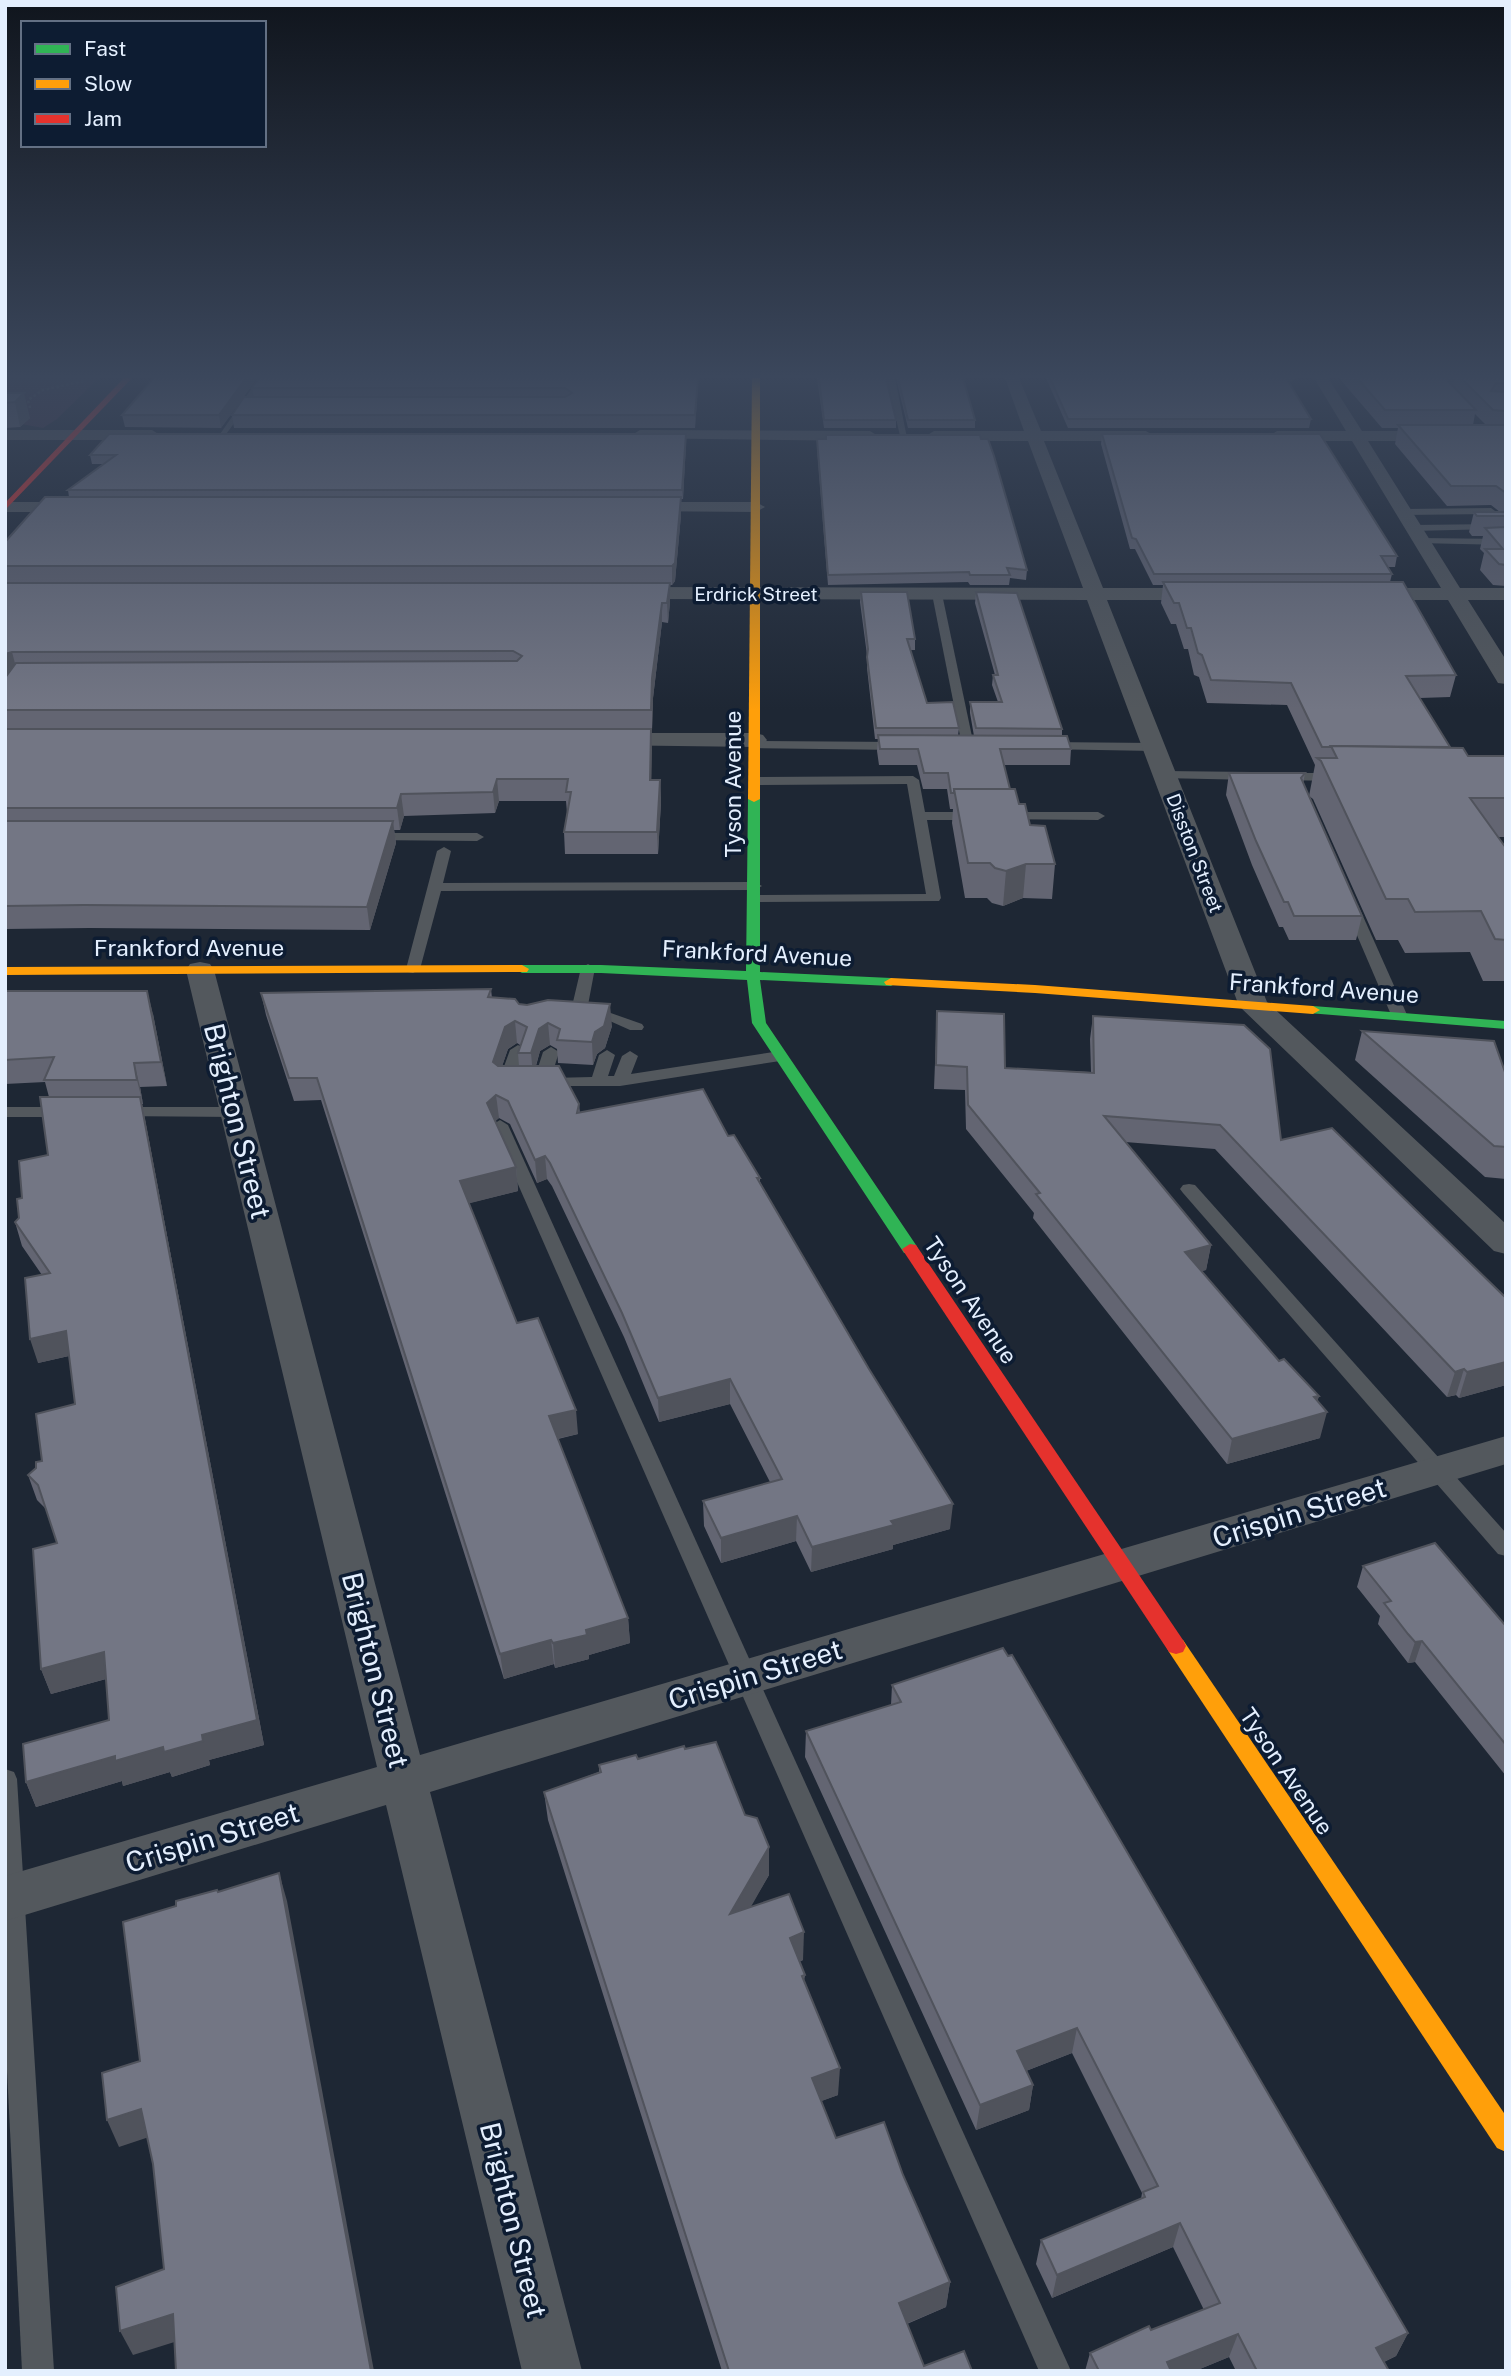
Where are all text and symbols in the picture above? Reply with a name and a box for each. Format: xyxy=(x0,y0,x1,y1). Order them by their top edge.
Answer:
legend xyxy=(21,21,266,147)
text: Fast xyxy=(84,36,126,61)
text: Slow xyxy=(84,71,132,96)
text: Jam xyxy=(84,106,122,131)
street label: Erdrick Street xyxy=(694,583,818,605)
street label: Tyson Avenue xyxy=(719,710,746,858)
street label: Disston Street xyxy=(1162,790,1228,916)
street label: Frankford Avenue xyxy=(94,934,284,961)
street label: Frankford Avenue xyxy=(661,935,853,971)
street label: Frankford Avenue xyxy=(1228,968,1420,1008)
street label: Brighton Street xyxy=(198,1020,278,1222)
street label: Tyson Avenue xyxy=(919,1231,1023,1369)
street label: Crispin Street xyxy=(1208,1470,1390,1554)
street label: Brighton Street xyxy=(336,1569,416,1771)
street label: Crispin Street xyxy=(664,1632,846,1716)
street label: Tyson Avenue xyxy=(1235,1702,1339,1840)
street label: Crispin Street xyxy=(121,1795,303,1879)
street label: Brighton Street xyxy=(474,2119,554,2321)

